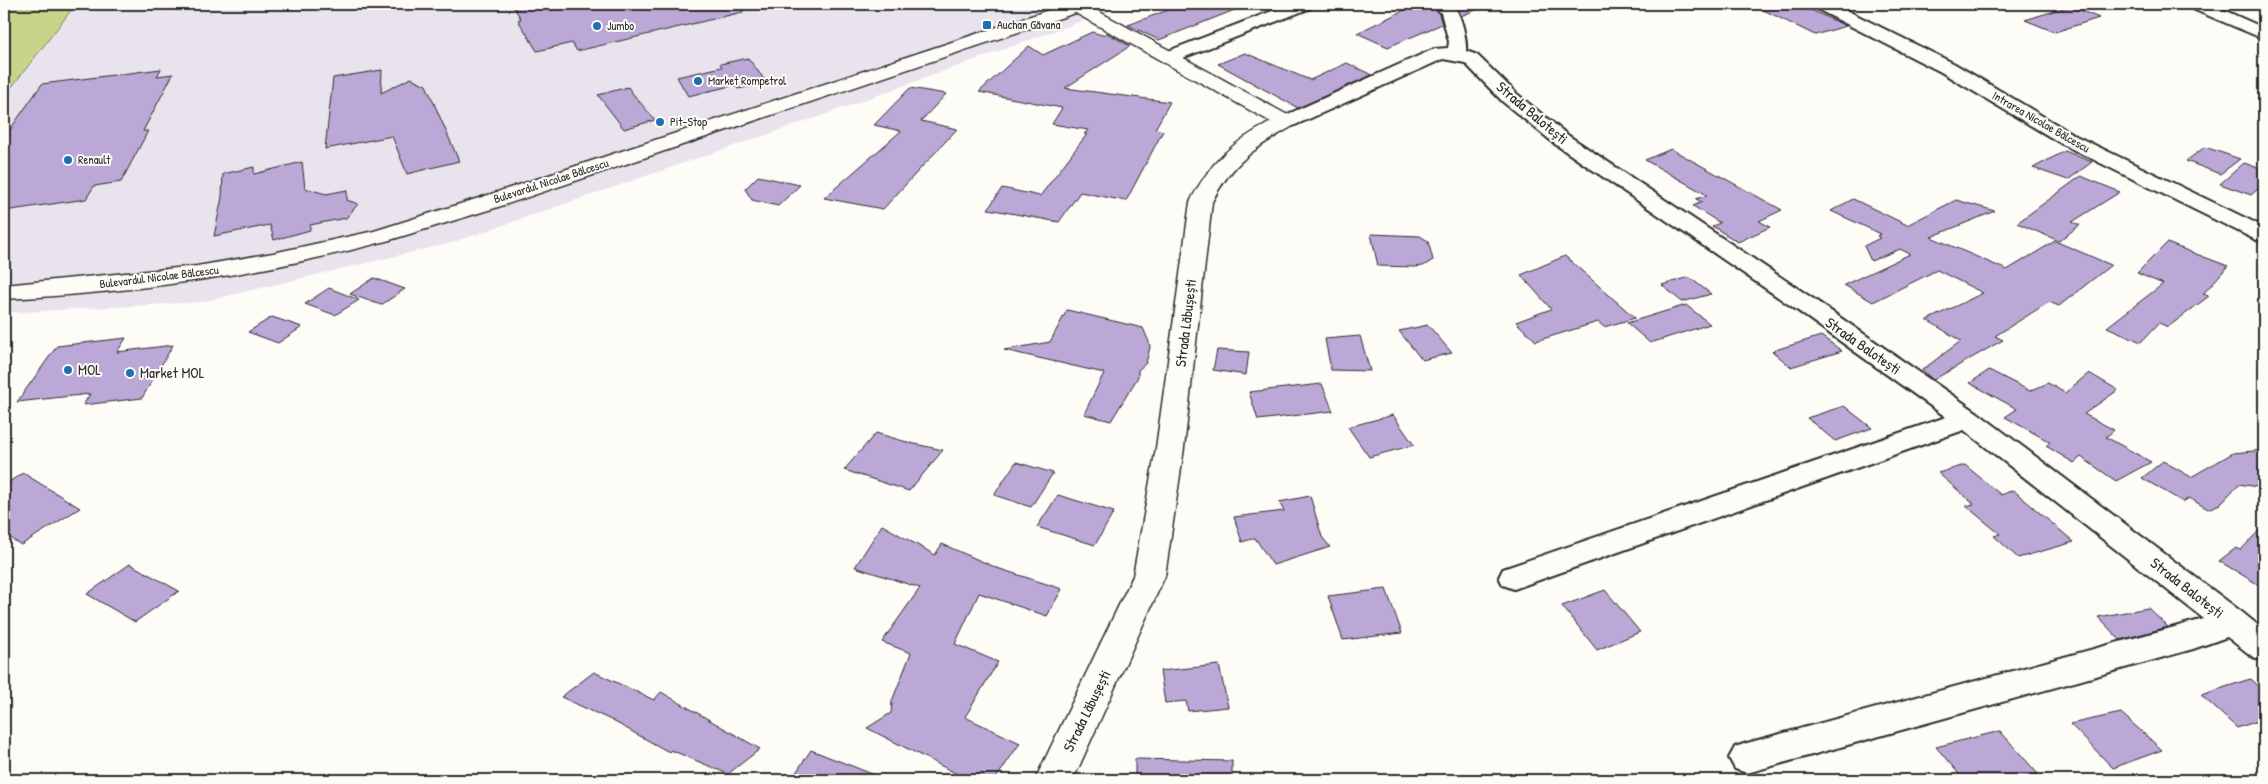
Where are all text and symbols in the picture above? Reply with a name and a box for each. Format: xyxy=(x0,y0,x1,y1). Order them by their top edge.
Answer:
place label: Auchan Găvana xyxy=(997,16,1061,33)
place label: Jumbo xyxy=(607,17,634,34)
marker: Auchan Găvana xyxy=(981,19,993,31)
marker: Jumbo xyxy=(591,20,603,32)
place label: Market Rompetrol xyxy=(708,72,787,89)
marker: Market Rompetrol xyxy=(692,75,704,87)
street label: Strada Balotești xyxy=(1492,76,1573,149)
street label: Intrarea Nicolae Bălcescu xyxy=(1989,87,2093,157)
place label: Pit-Stop xyxy=(670,113,707,130)
marker: Pit-Stop xyxy=(654,116,666,128)
place label: Renault xyxy=(78,151,111,168)
marker: Renault xyxy=(62,154,74,166)
street label: Bulevardul Nicolae Bălcescu xyxy=(491,154,611,207)
street label: Bulevardul Nicolae Bălcescu xyxy=(98,261,220,292)
street label: Strada Lăbușești xyxy=(1170,278,1201,368)
street label: Strada Balotești xyxy=(1821,312,1905,379)
place label: MOL xyxy=(78,359,101,380)
place label: Market MOL xyxy=(140,362,205,383)
marker: MOL xyxy=(62,364,74,376)
marker: Market MOL xyxy=(124,367,136,379)
street label: Strada Balotești xyxy=(2146,552,2228,623)
street label: Strada Lăbușești xyxy=(1058,666,1115,755)

